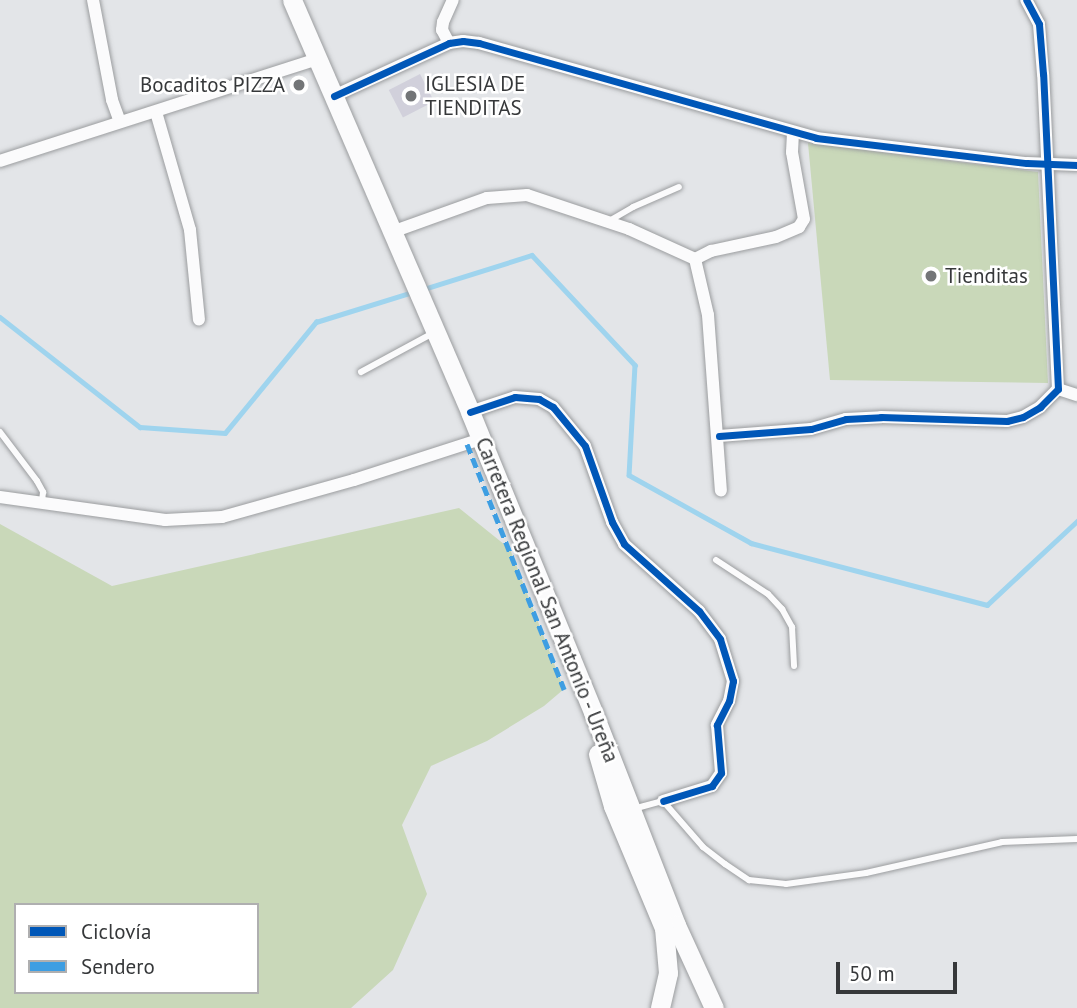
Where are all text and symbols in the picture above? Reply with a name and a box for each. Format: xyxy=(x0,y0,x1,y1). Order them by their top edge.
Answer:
place label: IGLESIA DE TIENDITAS xyxy=(425,71,526,121)
place label: Bocaditos PIZZA xyxy=(140,72,285,98)
marker: Bocaditos PIZZA xyxy=(291,77,307,93)
marker: IGLESIA DE TIENDITAS xyxy=(403,88,419,104)
place label: Tienditas xyxy=(945,263,1028,289)
marker: Tienditas xyxy=(923,268,939,284)
street label: Carretera Regional San Antonio - Ureña xyxy=(469,432,625,768)
legend xyxy=(14,903,259,994)
text: Ciclovía xyxy=(81,918,151,945)
scale bar xyxy=(839,948,960,992)
text: Sendero xyxy=(81,953,155,980)
text: 50 m xyxy=(849,960,895,987)

